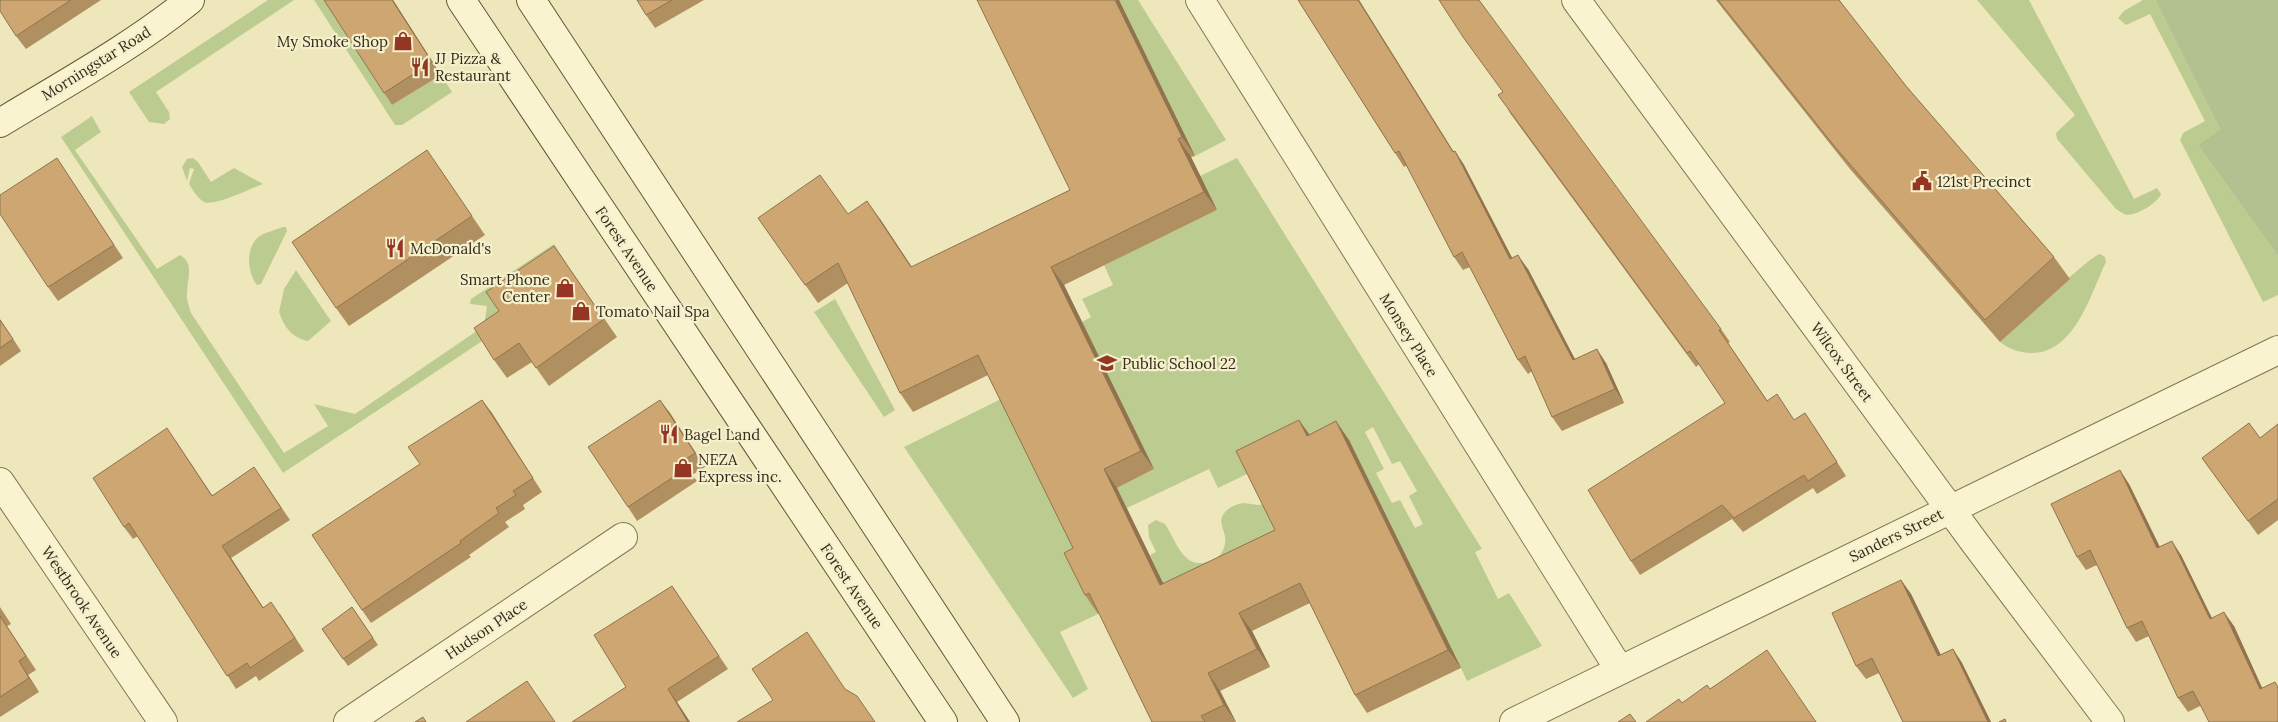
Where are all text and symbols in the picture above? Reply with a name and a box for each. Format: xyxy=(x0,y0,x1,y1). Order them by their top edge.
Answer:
street label: Morningstar Road xyxy=(38,22,154,104)
shop icon: My Smoke Shop xyxy=(392,30,414,52)
place label: My Smoke Shop xyxy=(277,32,388,51)
place label: JJ Pizza & Restaurant xyxy=(434,49,511,85)
restaurant icon: JJ Pizza & Restaurant xyxy=(409,56,431,78)
public building icon: 121st Precinct xyxy=(1911,170,1933,192)
place label: 121st Precinct xyxy=(1937,172,2031,191)
street label: Forest Avenue xyxy=(591,203,663,295)
restaurant icon: McDonald's xyxy=(384,237,406,259)
place label: McDonald's xyxy=(410,239,491,258)
place label: Smart Phone Center xyxy=(460,270,551,306)
shop icon: Smart Phone Center xyxy=(554,277,576,299)
street label: Monsey Place xyxy=(1376,290,1442,380)
shop icon: Tomato Nail Spa xyxy=(570,300,592,322)
place label: Tomato Nail Spa xyxy=(596,302,710,321)
street label: Wilcox Street xyxy=(1807,318,1877,406)
school or university icon: Public School 22 xyxy=(1096,352,1118,374)
place label: Public School 22 xyxy=(1122,354,1236,373)
restaurant icon: Bagel Land xyxy=(658,423,680,445)
place label: Bagel Land xyxy=(684,425,760,444)
place label: NEZA Express inc. xyxy=(698,450,782,486)
shop icon: NEZA Express inc. xyxy=(672,457,694,479)
street label: Sanders Street xyxy=(1846,504,1946,566)
street label: Forest Avenue xyxy=(816,540,888,632)
street label: Westbrook Avenue xyxy=(38,542,126,662)
street label: Hudson Place xyxy=(441,595,531,663)

